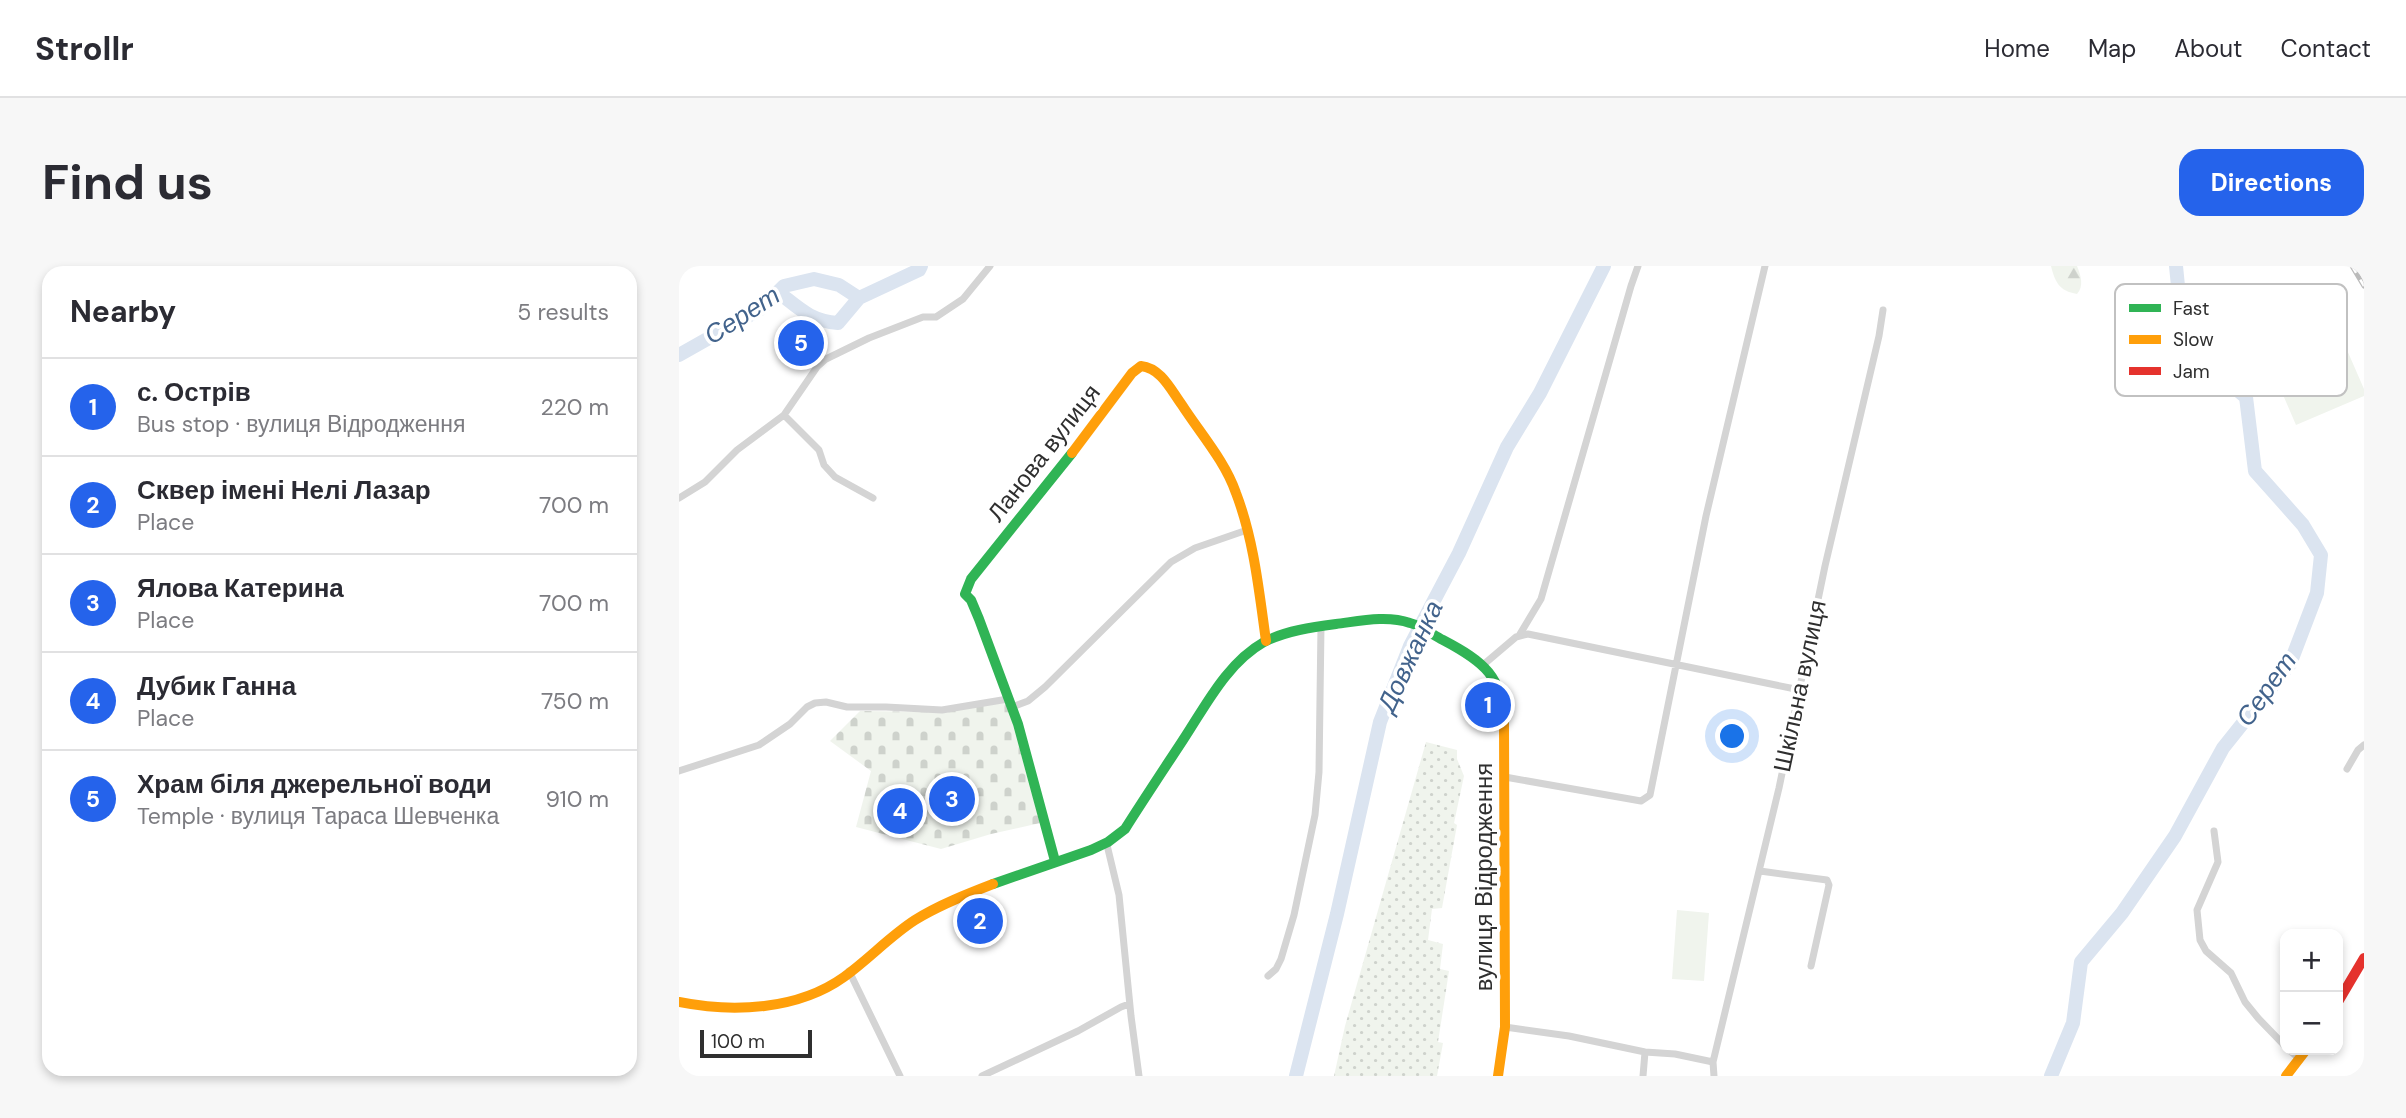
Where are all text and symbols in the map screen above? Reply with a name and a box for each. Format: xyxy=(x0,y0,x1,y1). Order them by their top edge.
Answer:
text: Strollr xyxy=(35,27,134,70)
text: Home xyxy=(1984,33,2050,64)
text: Map xyxy=(2088,33,2136,64)
text: About xyxy=(2174,33,2243,64)
text: Contact xyxy=(2281,33,2371,64)
button: Directions xyxy=(2179,149,2364,216)
text: Find us xyxy=(42,150,213,214)
water label: Серет xyxy=(698,278,786,352)
legend xyxy=(2115,284,2347,396)
text: Nearby xyxy=(70,292,176,331)
text: Fast xyxy=(2173,296,2209,321)
text: 5 results xyxy=(517,297,609,327)
pin: 5 xyxy=(778,317,824,369)
text: Slow xyxy=(2173,327,2214,352)
text: Jam xyxy=(2173,359,2210,384)
text: с. Острів xyxy=(137,375,251,409)
street label: Ланова вулиця xyxy=(980,378,1107,528)
text: 1 xyxy=(89,392,97,422)
text: 220 m xyxy=(540,392,609,422)
text: Bus stop · вулиця Відродження xyxy=(137,409,465,439)
text: Сквер імені Нелі Лазар xyxy=(137,473,431,507)
text: 2 xyxy=(86,490,100,520)
text: 700 m xyxy=(539,490,609,520)
text: Place xyxy=(137,507,194,537)
text: Ялова Катерина xyxy=(137,571,344,605)
text: 3 xyxy=(86,588,100,618)
text: 700 m xyxy=(539,588,609,618)
water label: Довжанка xyxy=(1368,595,1451,720)
street label: Шкільна вулиця xyxy=(1766,597,1833,775)
text: Place xyxy=(137,605,194,635)
water label: Серет xyxy=(2228,645,2304,733)
text: Дубик Ганна xyxy=(137,669,296,703)
pin: 1 xyxy=(1465,679,1511,731)
text: 4 xyxy=(86,686,100,716)
text: 750 m xyxy=(541,686,609,716)
text: Place xyxy=(137,703,194,733)
your location xyxy=(1715,719,1749,753)
street label: вулиця Відродження xyxy=(1468,763,1499,991)
text: Храм біля джерельної води xyxy=(137,767,492,801)
pin: 3 xyxy=(929,773,975,825)
text: 5 xyxy=(86,784,100,814)
text: 910 m xyxy=(545,784,609,814)
pin: 4 xyxy=(877,785,923,837)
text: Temple · вулиця Тараса Шевченка xyxy=(137,801,499,831)
pin: 2 xyxy=(957,895,1003,947)
map controls xyxy=(2280,929,2343,1055)
button: + xyxy=(2280,929,2343,992)
button: − xyxy=(2280,992,2343,1055)
scale bar xyxy=(700,1027,812,1059)
text: 100 m xyxy=(711,1029,765,1054)

